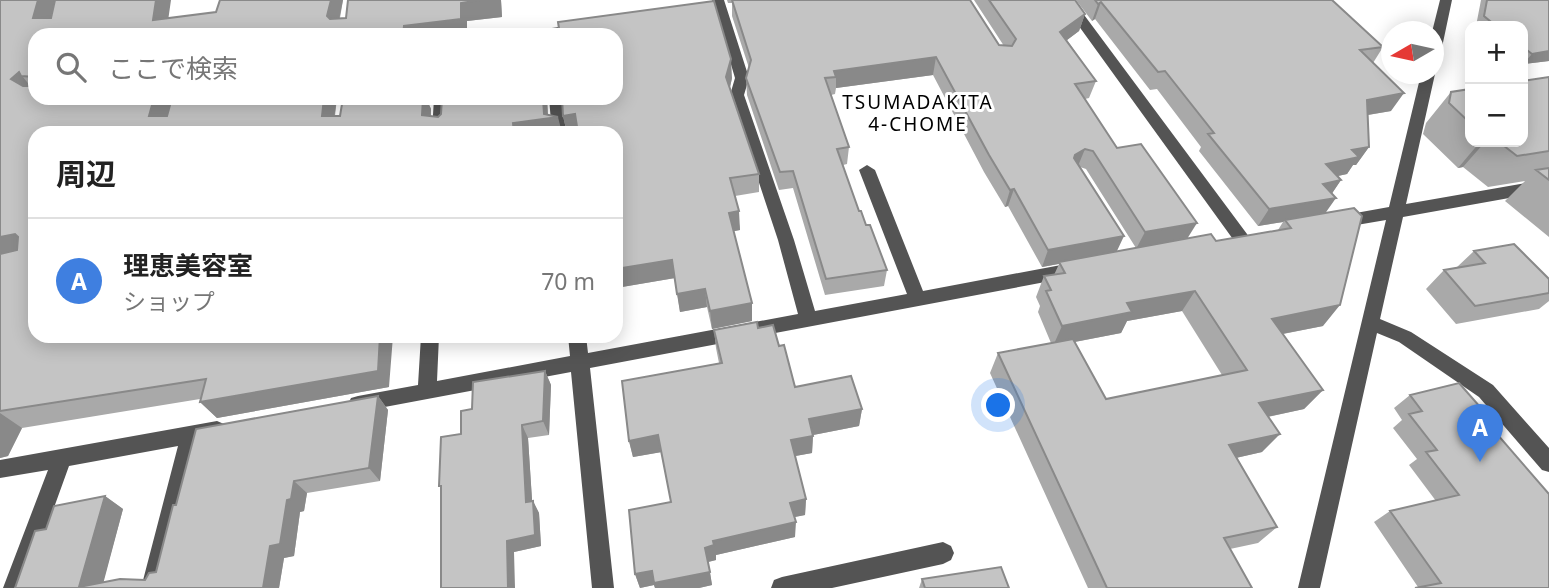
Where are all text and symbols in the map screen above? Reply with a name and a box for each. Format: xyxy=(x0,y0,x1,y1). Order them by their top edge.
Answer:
north arrow xyxy=(1381,21,1444,84)
map controls xyxy=(1465,21,1528,147)
button: + xyxy=(1465,21,1528,84)
search box xyxy=(28,28,623,105)
icon: search xyxy=(52,48,90,86)
text: ここで検索 xyxy=(108,50,238,86)
button: − xyxy=(1465,84,1528,147)
district label: TSUMADAKITA 4-CHOME xyxy=(842,89,994,137)
text: 周辺 xyxy=(56,153,116,194)
text: 理恵美容室 xyxy=(123,247,253,283)
text: A xyxy=(71,265,87,297)
text: 70 m xyxy=(541,265,595,297)
text: ショップ xyxy=(123,285,215,317)
your location xyxy=(981,388,1015,422)
pin: A xyxy=(1457,404,1503,462)

